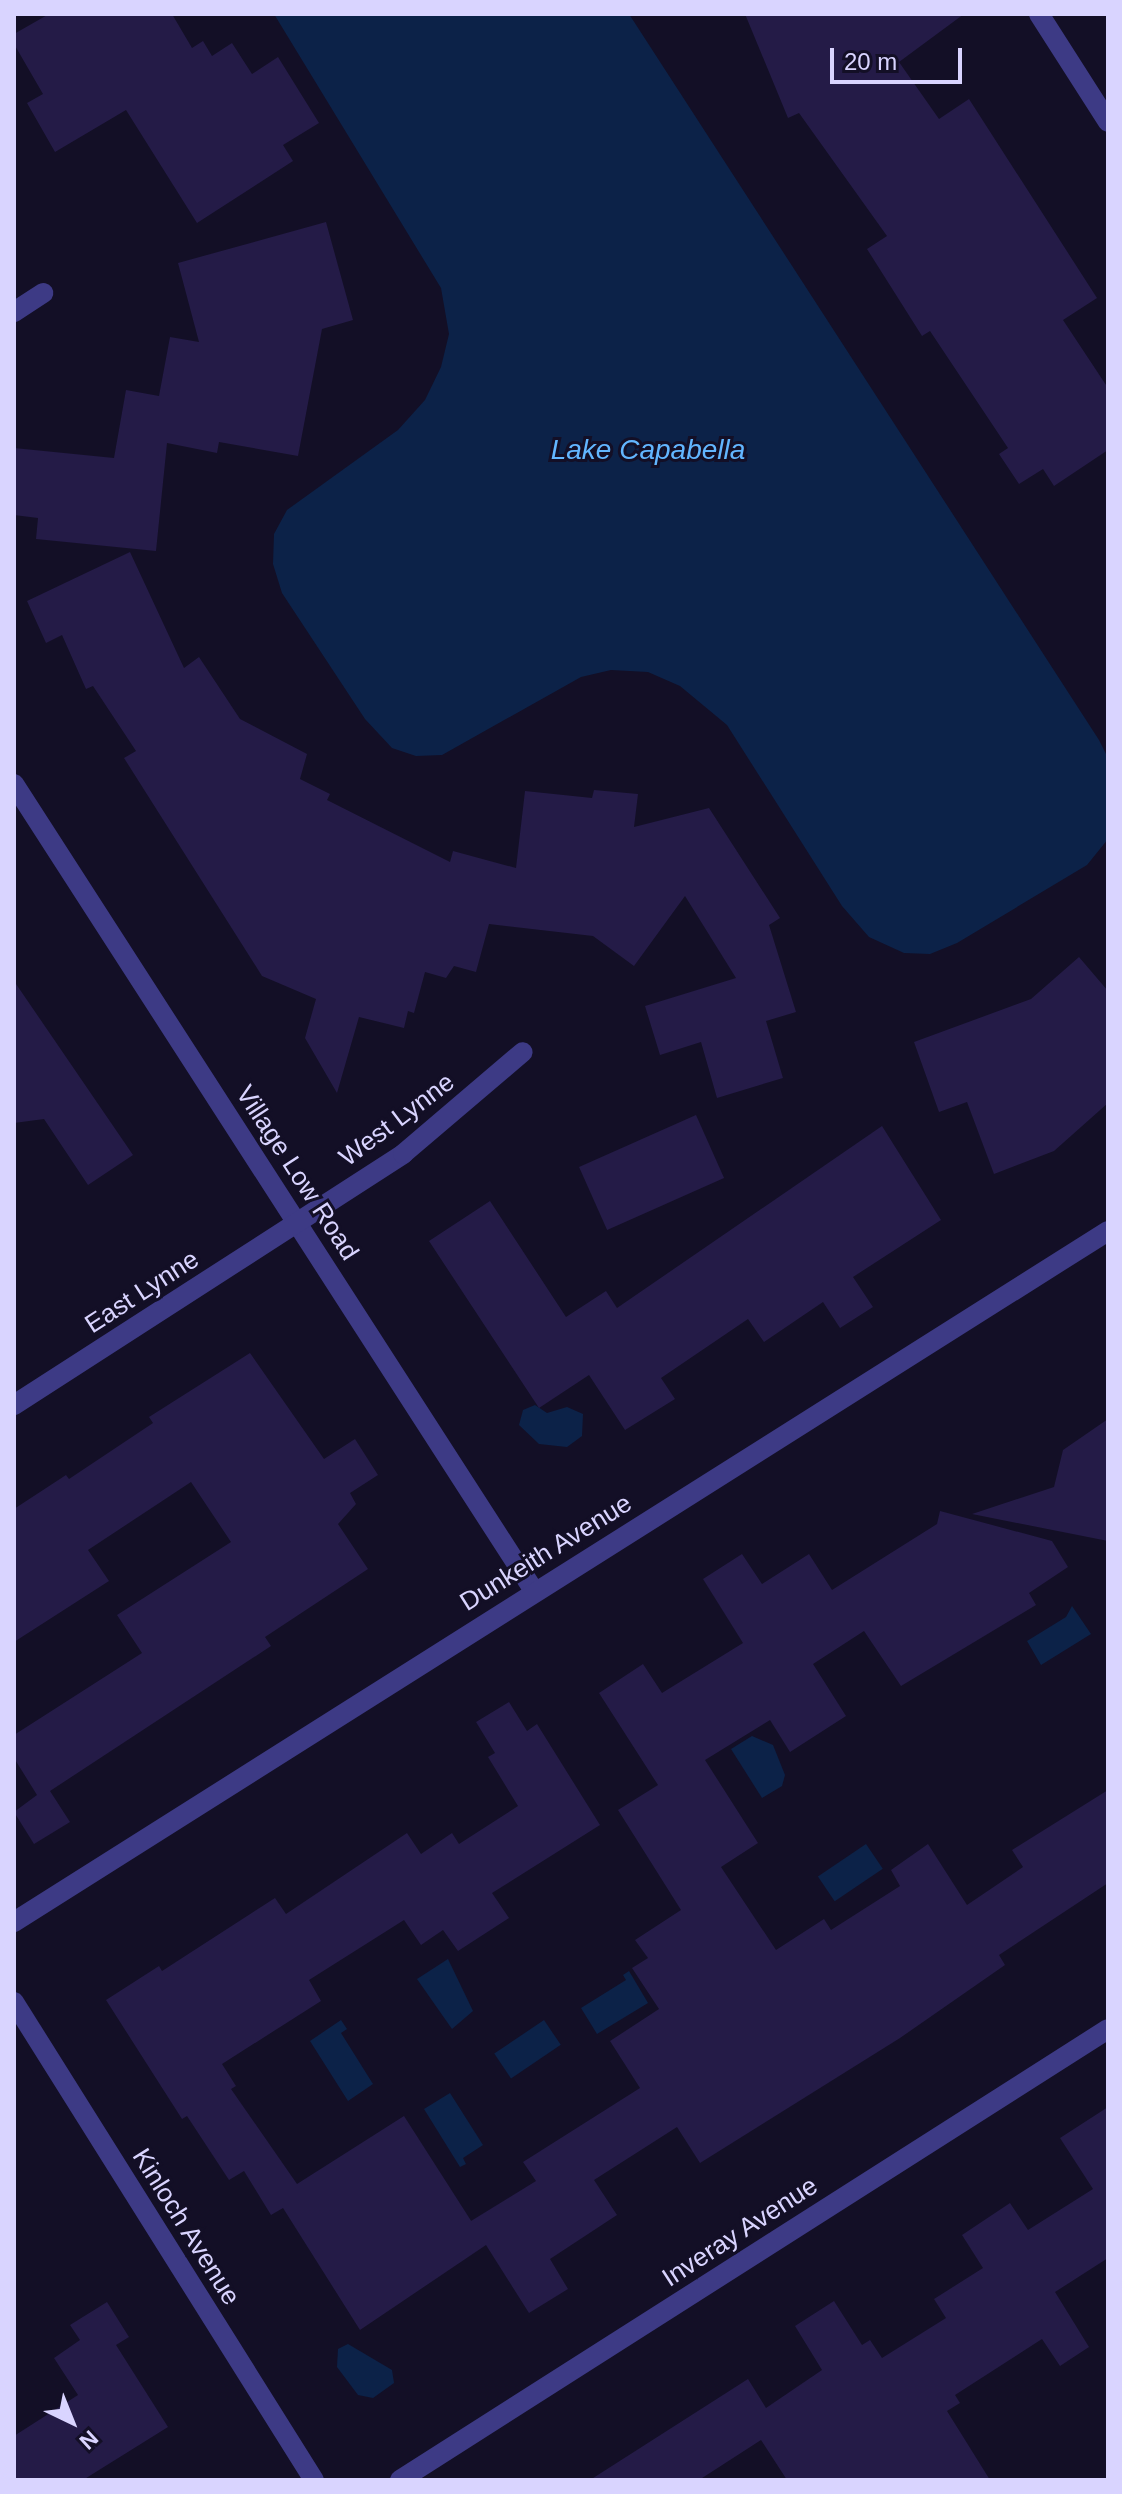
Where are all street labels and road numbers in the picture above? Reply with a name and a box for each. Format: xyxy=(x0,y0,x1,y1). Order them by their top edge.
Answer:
street label: West Lynne xyxy=(333,1067,461,1173)
street label: Village Low Road xyxy=(229,1080,365,1266)
street label: East Lynne xyxy=(79,1244,205,1340)
street label: Dunkeith Avenue xyxy=(454,1487,638,1619)
street label: Kinloch Avenue xyxy=(125,2142,247,2312)
street label: Inveray Avenue xyxy=(656,2170,824,2294)

